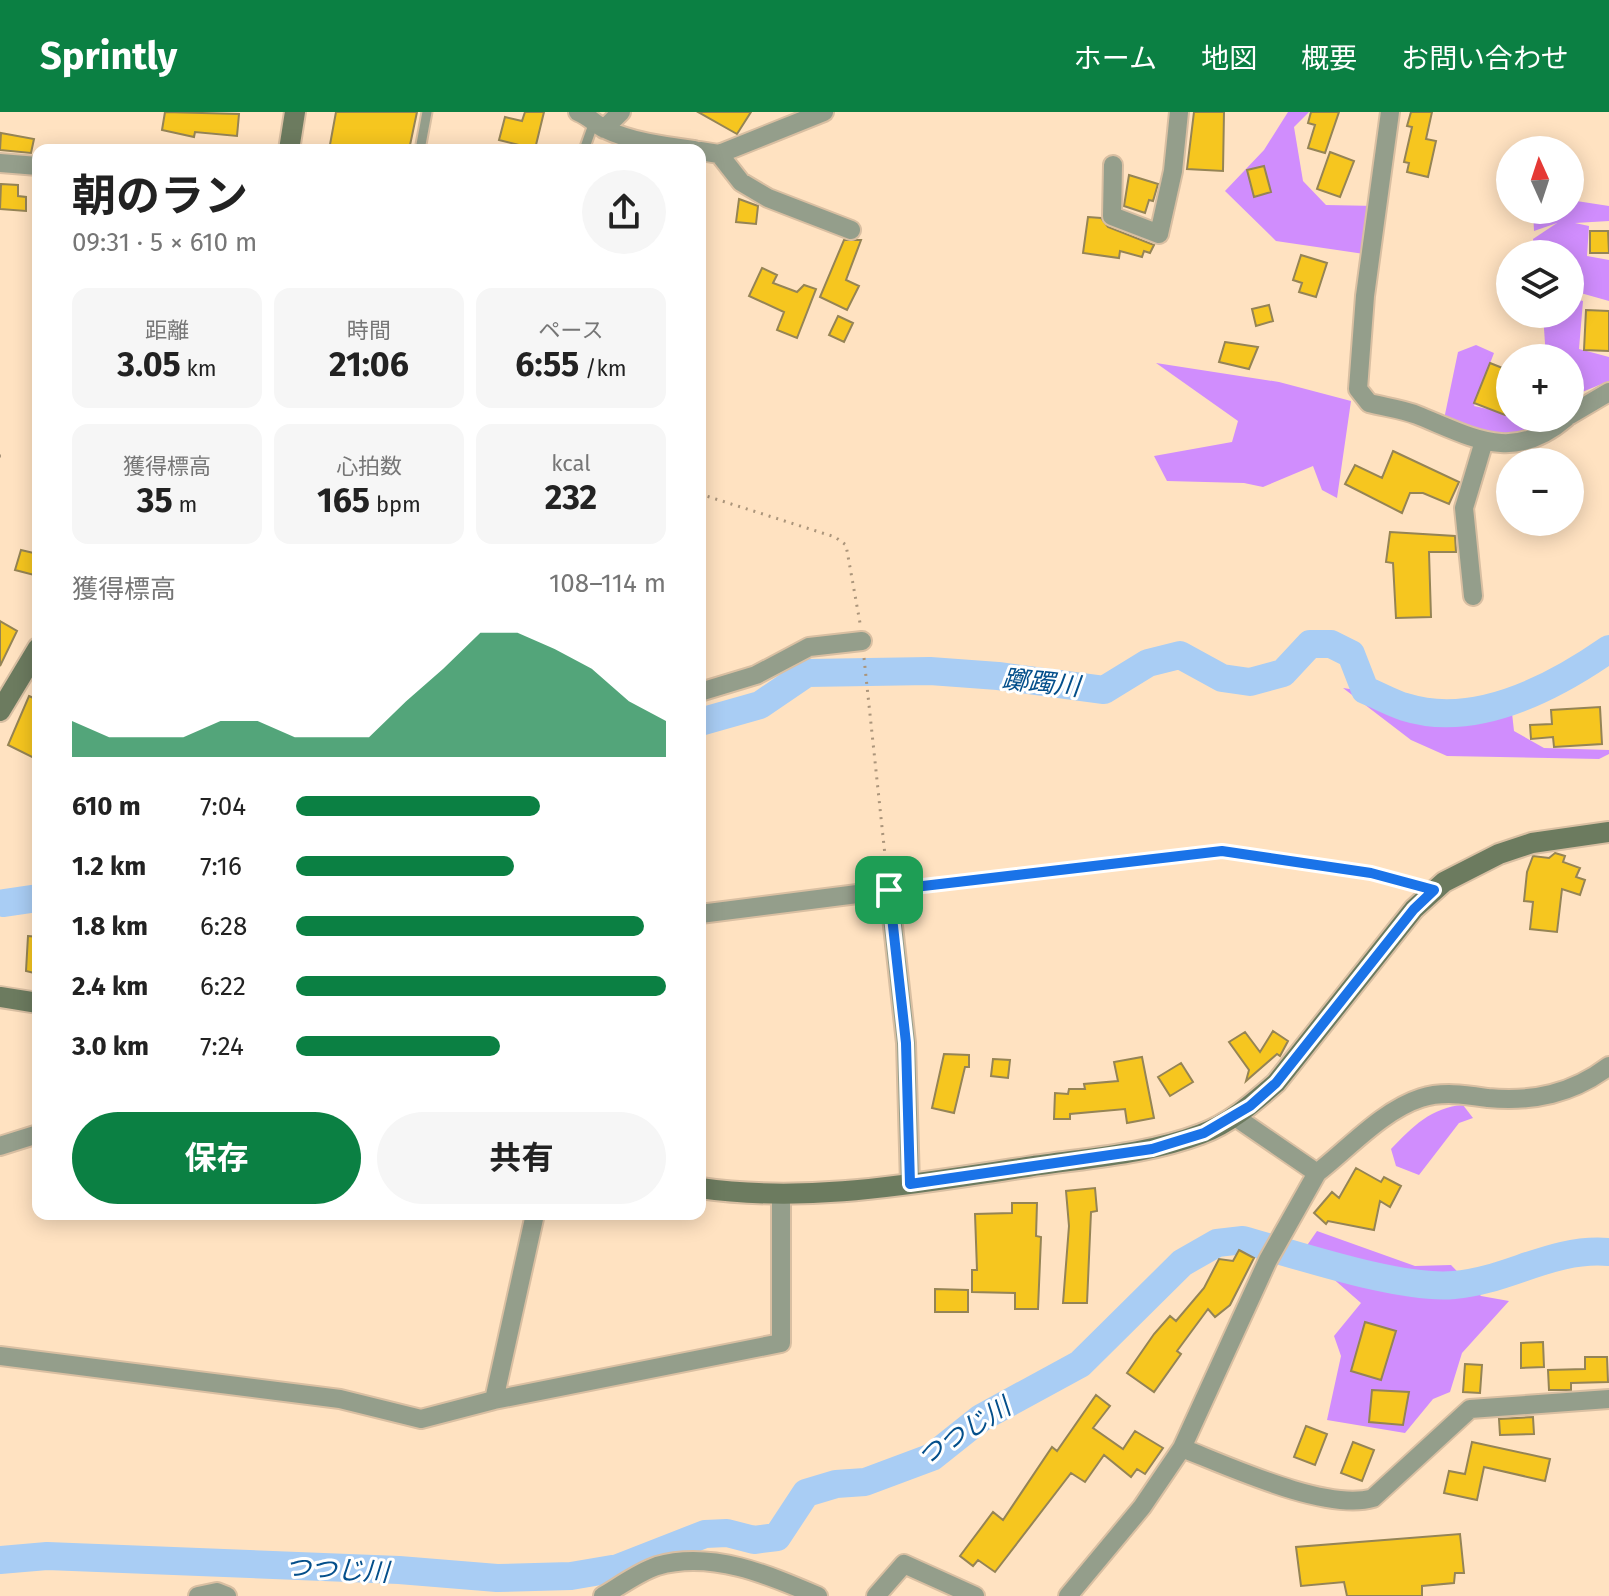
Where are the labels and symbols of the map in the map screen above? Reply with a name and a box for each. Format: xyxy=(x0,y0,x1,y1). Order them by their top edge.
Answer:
north arrow xyxy=(1496,136,1584,224)
water label: 躑躅川 xyxy=(1001,664,1084,703)
pin xyxy=(855,856,923,924)
water label: つつじ川 xyxy=(912,1390,1019,1473)
water label: つつじ川 xyxy=(284,1552,393,1588)

